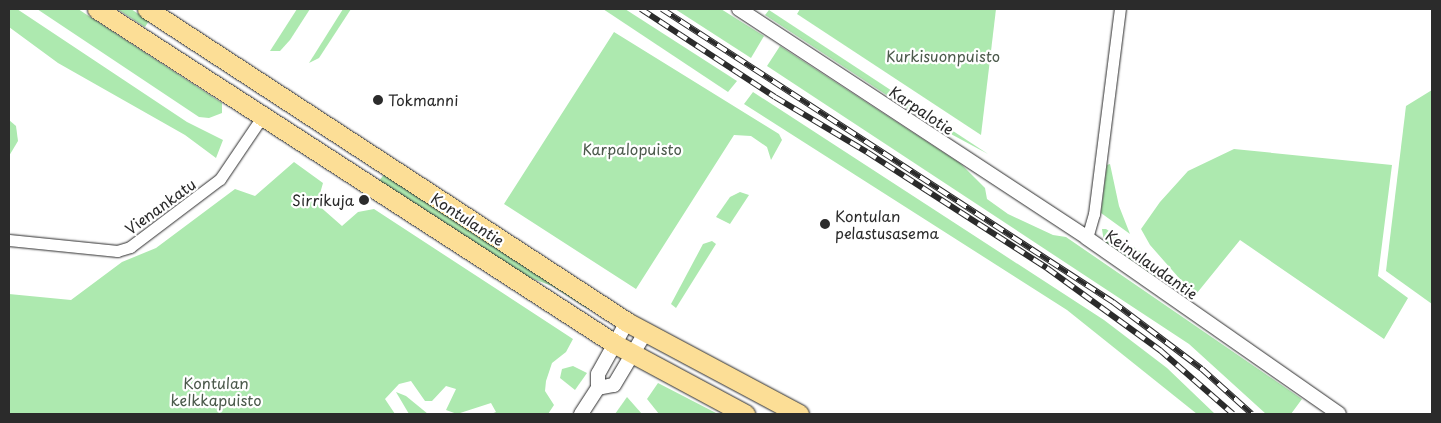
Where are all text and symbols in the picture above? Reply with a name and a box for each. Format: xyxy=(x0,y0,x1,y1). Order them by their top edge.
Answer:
park label: Kurkisuonpuisto xyxy=(886,47,1000,65)
street label: Karpalotie xyxy=(886,82,958,138)
place label: Tokmanni xyxy=(388,91,458,109)
marker: Tokmanni xyxy=(372,94,384,106)
park label: Karpalopuisto xyxy=(582,140,682,158)
street label: Vienankatu xyxy=(121,174,199,238)
street label: Kontulantie xyxy=(428,189,508,249)
place label: Sirrikuja xyxy=(292,191,354,209)
marker: Sirrikuja xyxy=(358,194,370,206)
place label: Kontulan pelastusasema xyxy=(835,206,939,241)
marker: Kontulan pelastusasema xyxy=(819,218,831,230)
street label: Keinulaudantie xyxy=(1102,226,1202,302)
park label: Kontulan kelkkapuisto xyxy=(170,373,262,408)

